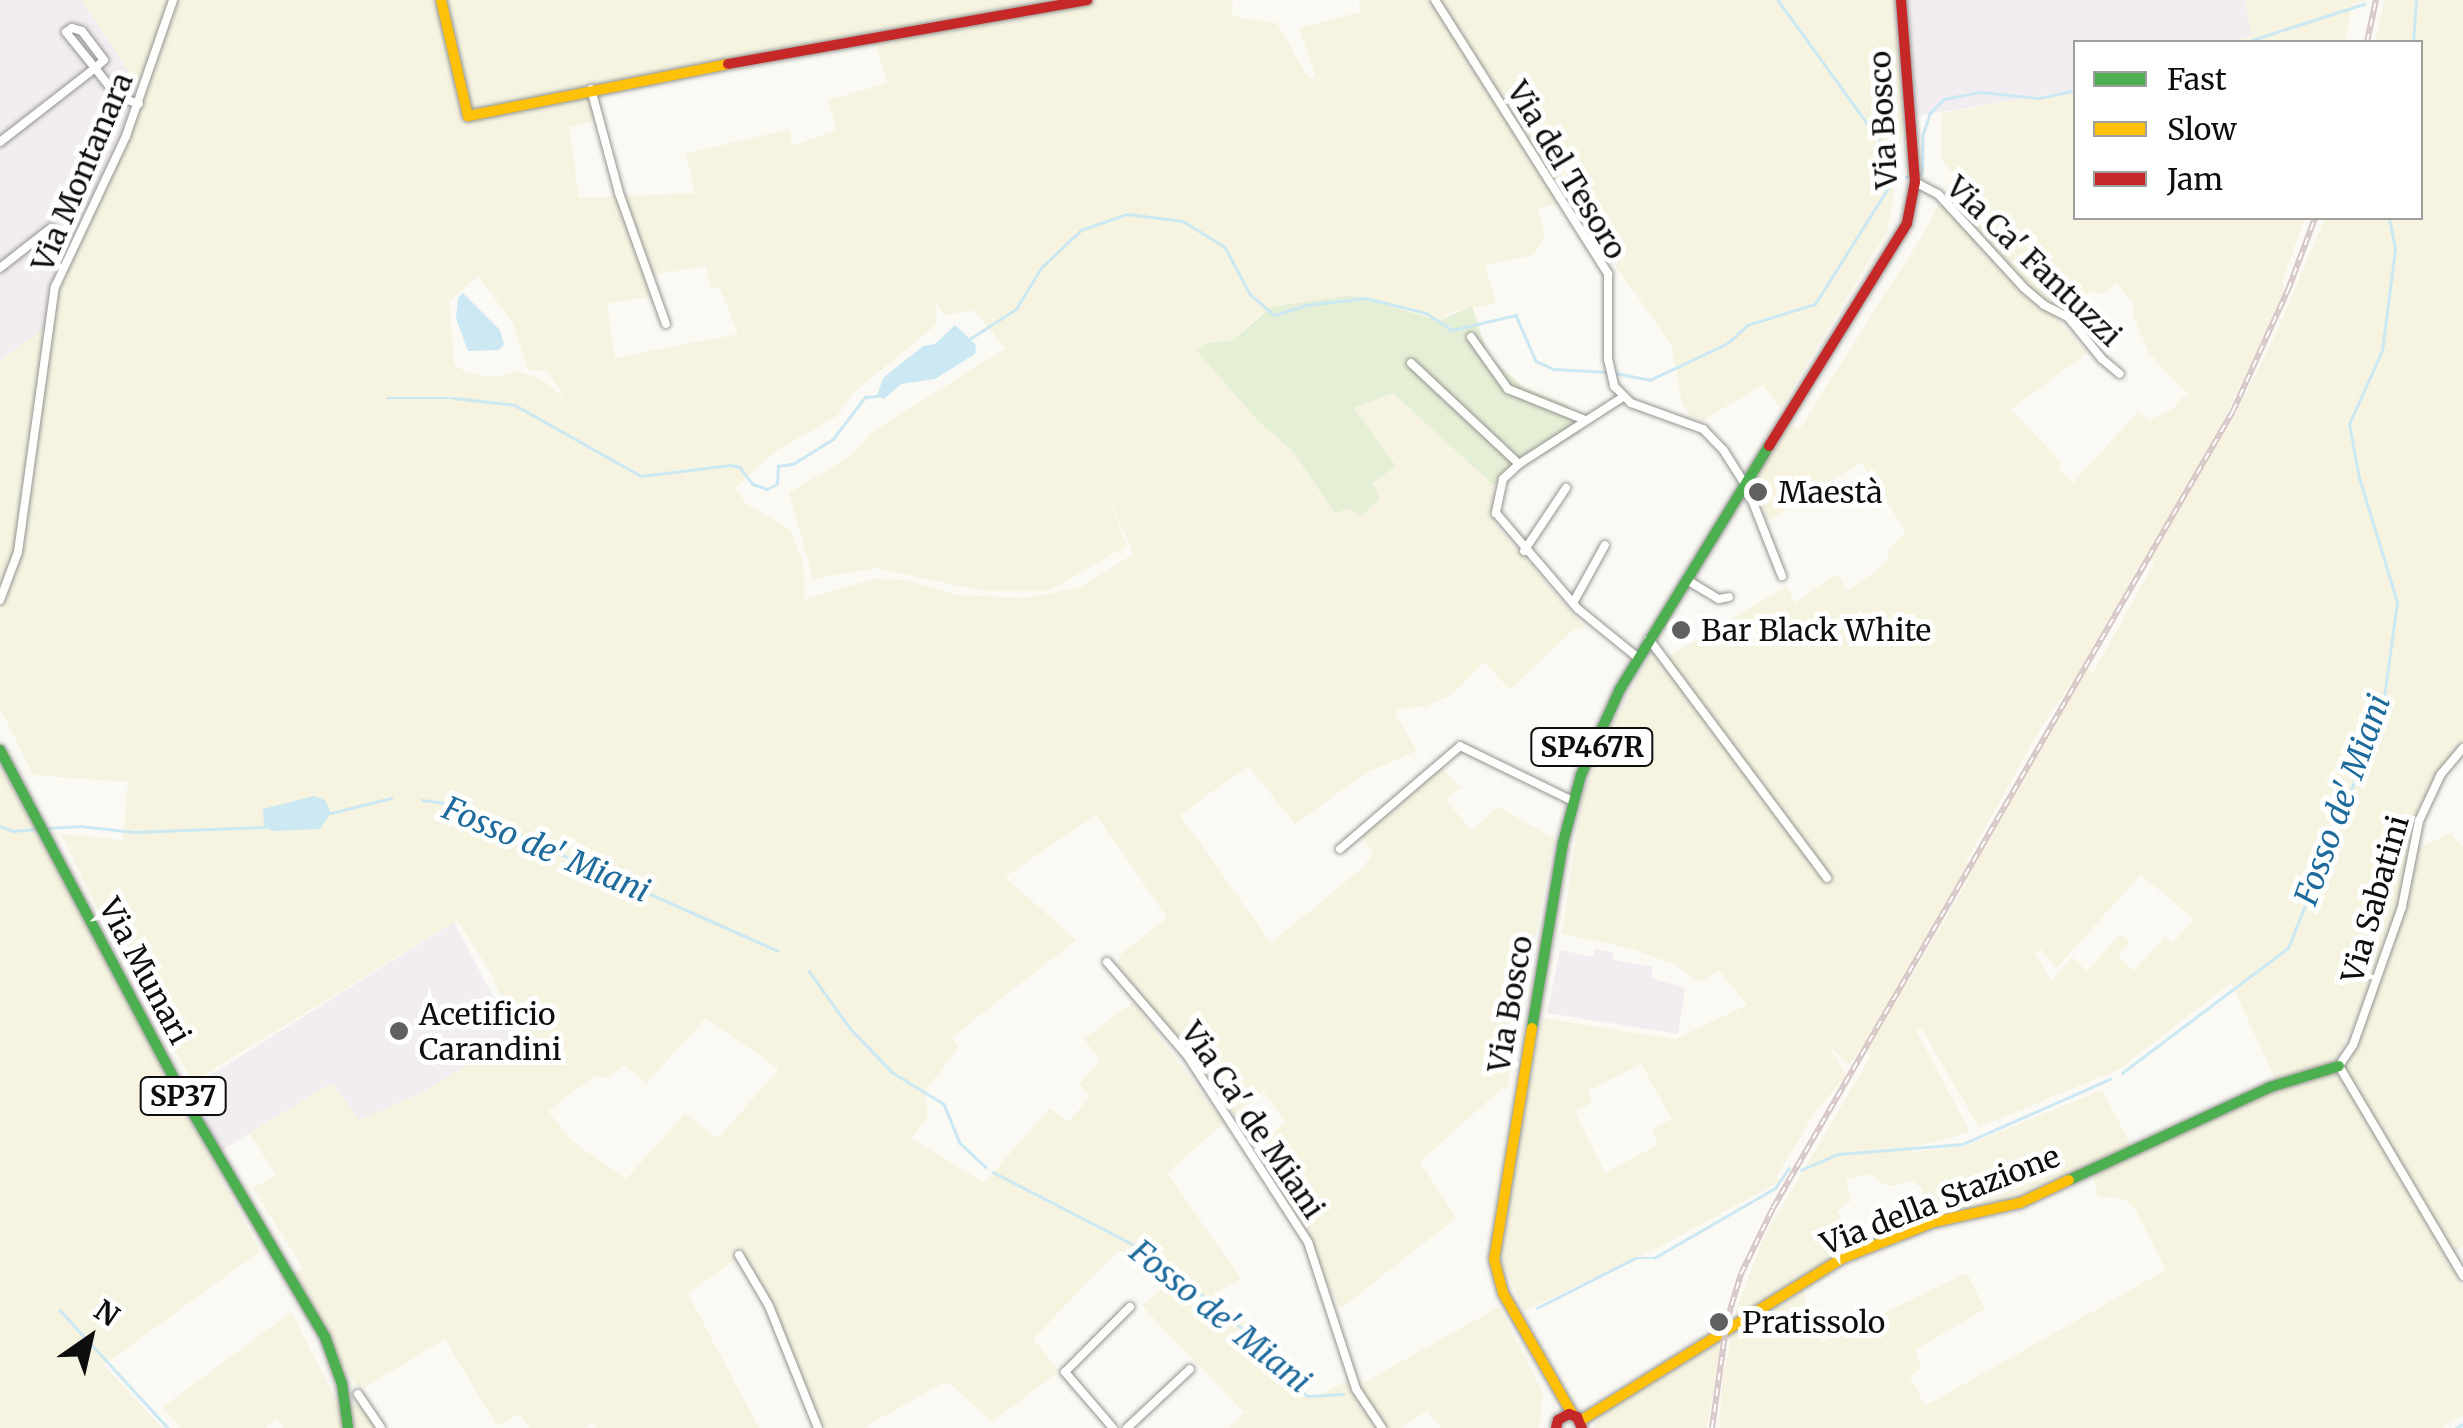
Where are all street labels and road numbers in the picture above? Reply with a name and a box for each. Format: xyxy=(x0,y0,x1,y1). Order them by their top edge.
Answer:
street label: Via Bosco xyxy=(1861,50,1905,190)
street label: Via Montanara xyxy=(24,67,140,277)
street label: Via del Tesoro xyxy=(1500,75,1634,265)
street label: Via Ca' Fantuzzi xyxy=(1939,169,2129,353)
road number: SP467R xyxy=(1530,724,1654,770)
street label: Via Sabatini xyxy=(2334,811,2416,987)
street label: Via Munari xyxy=(92,892,198,1050)
street label: Via Bosco xyxy=(1480,933,1540,1075)
street label: Via Ca' de Miani xyxy=(1174,1015,1332,1225)
road number: SP37 xyxy=(138,1073,228,1119)
street label: Via della Stazione xyxy=(1816,1138,2064,1262)

